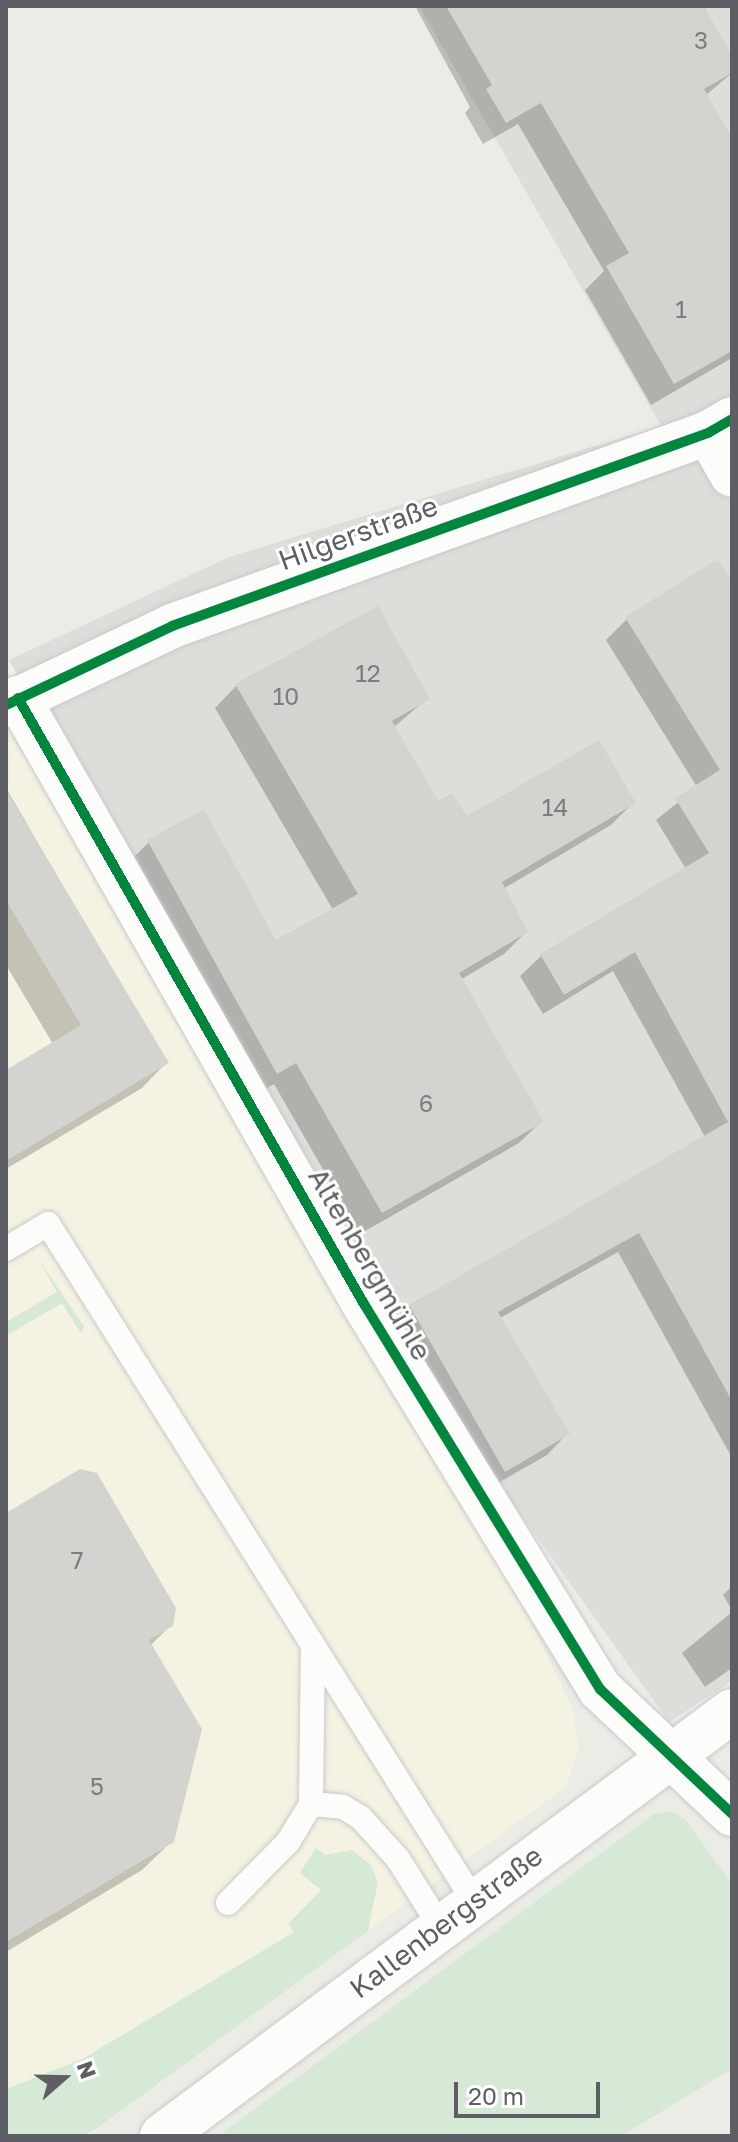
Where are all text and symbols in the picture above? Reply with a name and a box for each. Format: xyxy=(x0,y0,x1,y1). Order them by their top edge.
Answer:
house number: 3 xyxy=(694,26,708,54)
house number: 1 xyxy=(675,295,687,323)
street label: Hilgerstraße xyxy=(274,489,442,577)
house number: 12 xyxy=(355,659,381,687)
house number: 10 xyxy=(273,682,299,710)
house number: 14 xyxy=(542,793,568,821)
house number: 6 xyxy=(419,1089,433,1117)
street label: Altenbergmühle xyxy=(301,1162,439,1366)
house number: 7 xyxy=(71,1546,83,1574)
house number: 5 xyxy=(90,1772,104,1800)
street label: Kallenbergstraße xyxy=(343,1839,549,2005)
north arrow xyxy=(24,2038,104,2118)
text: N xyxy=(71,2057,103,2082)
scale bar xyxy=(458,2066,604,2116)
text: 20 m xyxy=(468,2081,524,2110)

